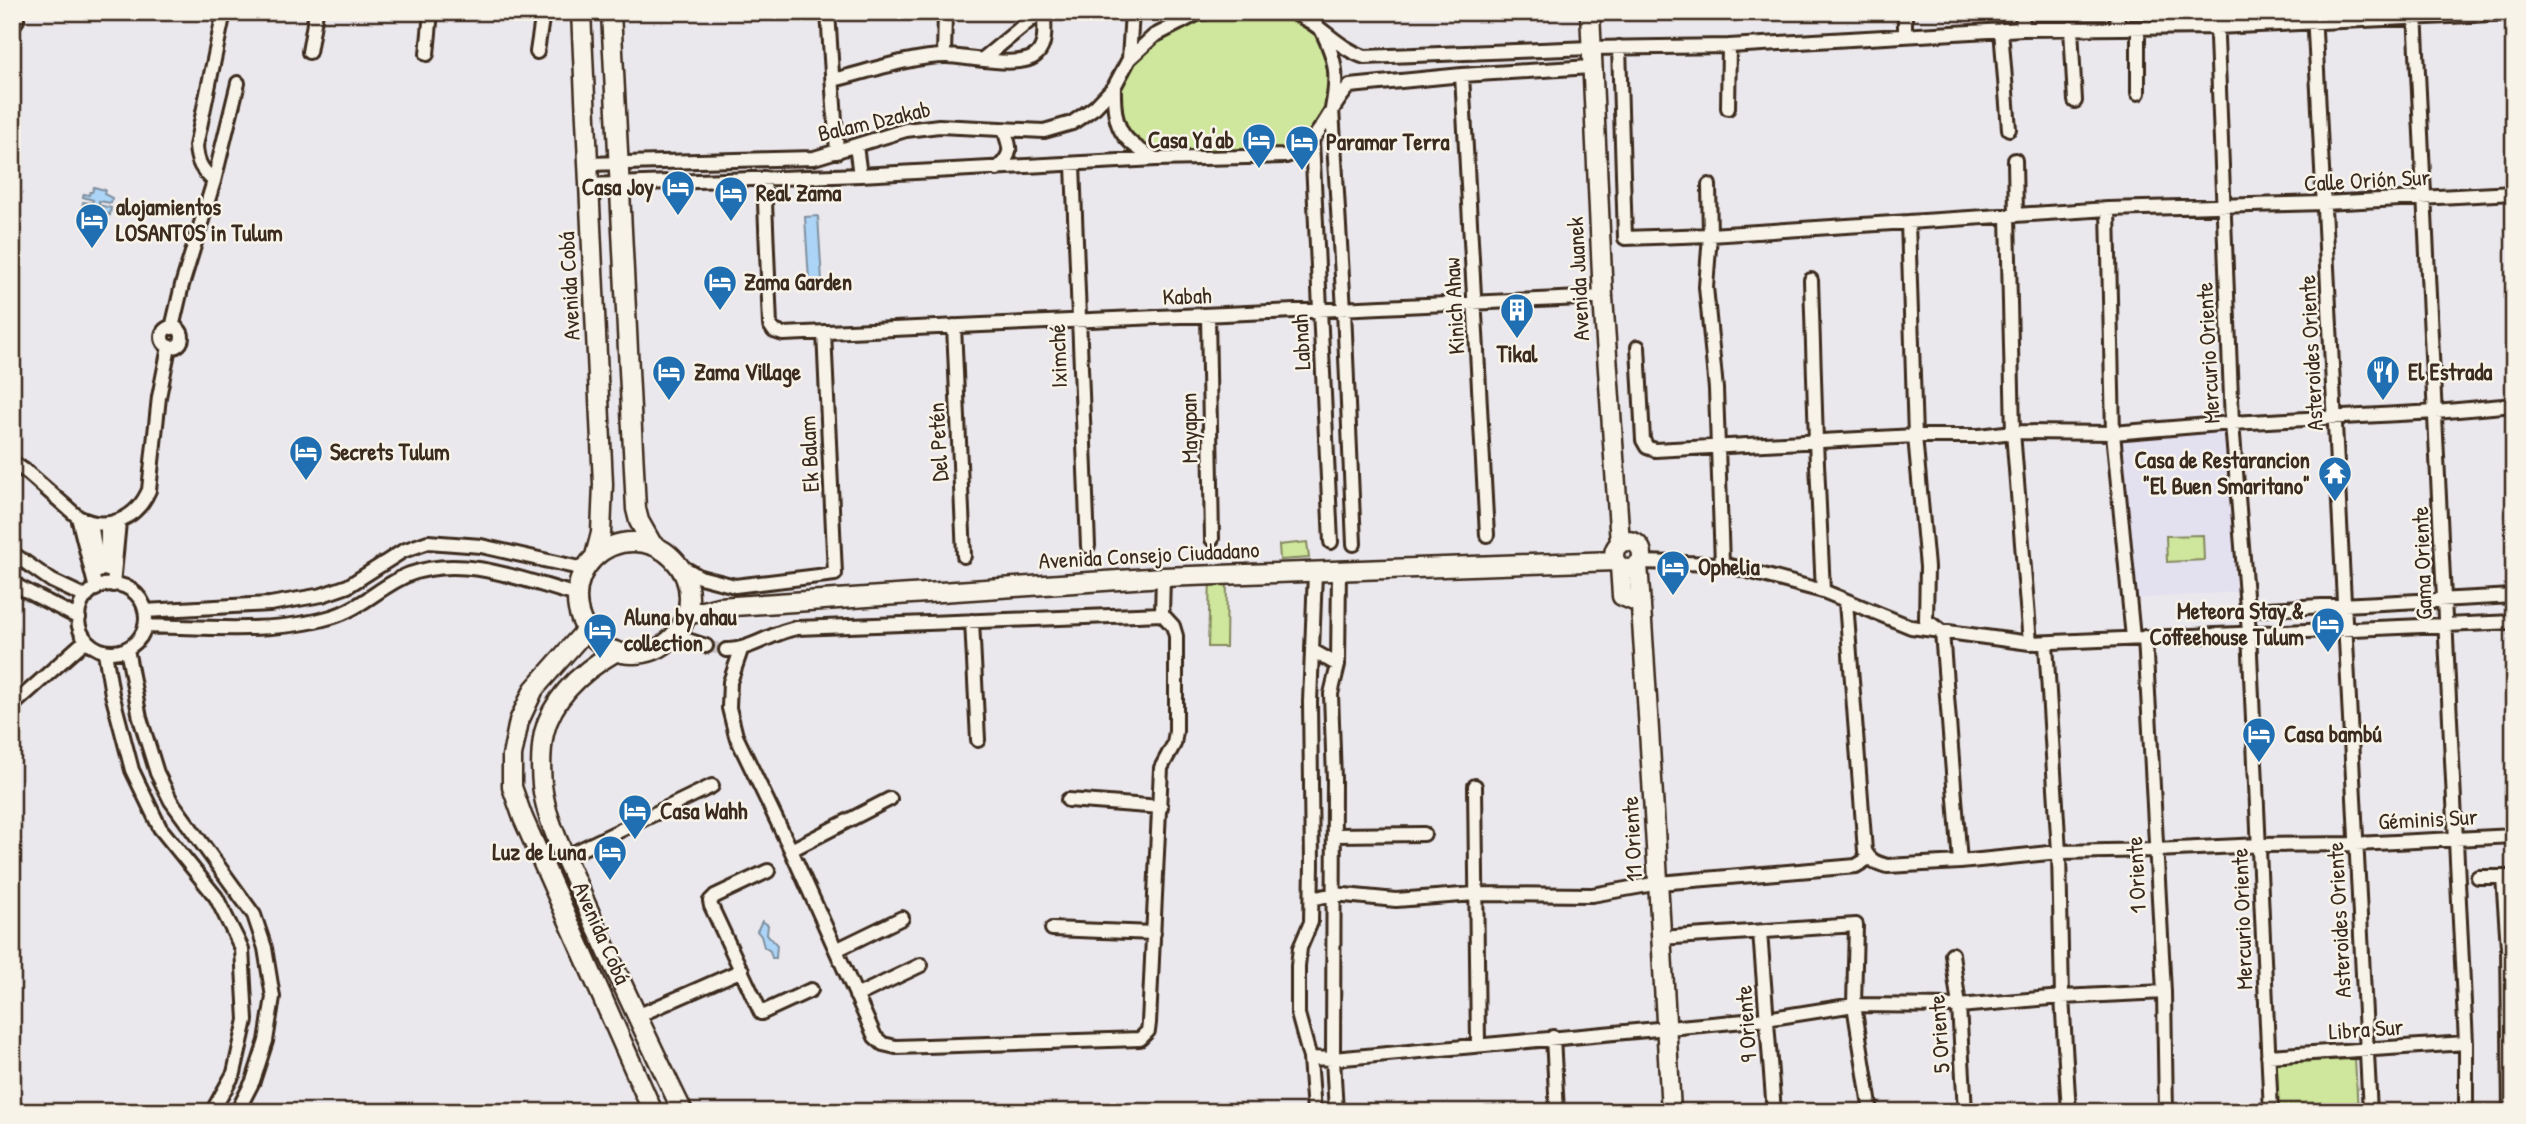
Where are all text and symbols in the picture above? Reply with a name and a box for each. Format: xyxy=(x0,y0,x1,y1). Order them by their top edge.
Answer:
street label: Balam Dzakab xyxy=(815,93,933,149)
hotel icon: Casa Ya'ab xyxy=(1240,121,1278,170)
hotel icon: Paramar Terra xyxy=(1283,123,1321,172)
place label: Casa Ya'ab xyxy=(1148,124,1234,155)
place label: Paramar Terra xyxy=(1326,126,1449,157)
street label: Calle Orión Sur xyxy=(2303,161,2431,198)
hotel icon: Casa Joy xyxy=(659,168,697,217)
place label: Casa Joy xyxy=(582,171,654,203)
hotel icon: Real Zama xyxy=(712,174,750,223)
place label: Real Zama xyxy=(756,177,841,208)
place label: alojamientos LOSANTOS in Tulum xyxy=(116,191,283,248)
hotel icon: alojamientos LOSANTOS in Tulum xyxy=(73,201,111,250)
street label: Avenida Juanek xyxy=(1559,216,1596,342)
street label: Avenida Cobá xyxy=(550,231,587,341)
street label: Kinich Ahaw xyxy=(1435,257,1472,355)
hotel icon: Zama Garden xyxy=(701,263,739,312)
place label: Zama Garden xyxy=(744,266,852,297)
street label: Asteroides Oriente xyxy=(2291,274,2330,432)
street label: Kabah xyxy=(1162,279,1212,312)
street label: Mercurio Oriente xyxy=(2188,281,2227,425)
building icon: Tikal xyxy=(1498,291,1536,340)
street label: Labnah xyxy=(1284,313,1317,371)
street label: Iximché xyxy=(1041,323,1074,389)
place label: Tikal xyxy=(1496,338,1538,369)
hotel icon: Zama Village xyxy=(650,353,688,402)
restaurant icon: El Estrada xyxy=(2364,353,2402,402)
place label: Zama Village xyxy=(694,356,802,388)
place label: El Estrada xyxy=(2408,356,2492,387)
street label: Mayapan xyxy=(1172,392,1205,464)
street label: Del Petén xyxy=(920,402,955,482)
street label: Ek Balam xyxy=(791,415,826,493)
hotel icon: Secrets Tulum xyxy=(287,433,325,482)
place label: Secrets Tulum xyxy=(330,436,450,467)
place label: Casa de Restarancion "El Buen Smaritano" xyxy=(2134,444,2310,501)
temple icon: Casa de Restarancion "El Buen Smaritano" xyxy=(2316,454,2354,503)
street label: Gama Oriente xyxy=(2404,506,2439,620)
street label: Avenida Consejo Ciudadano xyxy=(1038,533,1260,576)
hotel icon: Ophelia xyxy=(1654,548,1692,597)
place label: Ophelia xyxy=(1698,551,1760,583)
place label: Meteora Stay & Coffeehouse Tulum xyxy=(2149,595,2304,652)
place label: Aluna by ahau collection xyxy=(624,601,737,658)
hotel icon: Meteora Stay & Coffeehouse Tulum xyxy=(2309,605,2347,654)
hotel icon: Aluna by ahau collection xyxy=(581,611,619,660)
hotel icon: Casa bambú xyxy=(2240,715,2278,764)
place label: Casa bambú xyxy=(2284,718,2382,749)
hotel icon: Casa Wahh xyxy=(616,792,654,841)
place label: Casa Wahh xyxy=(660,795,748,826)
street label: 11 Oriente xyxy=(1614,796,1649,882)
street label: Géminis Sur xyxy=(2378,800,2479,837)
hotel icon: Luz de Luna xyxy=(591,833,629,882)
place label: Luz de Luna xyxy=(493,836,586,867)
street label: 1 Oriente xyxy=(2118,836,2153,914)
street label: Asteroides Oriente xyxy=(2319,841,2358,999)
street label: Mercurio Oriente xyxy=(2224,848,2259,990)
street label: Avenida Cobá xyxy=(566,877,639,989)
street label: 9 Oriente xyxy=(1727,984,1764,1064)
street label: 5 Oriente xyxy=(1920,994,1957,1074)
street label: Libra Sur xyxy=(2327,1010,2405,1047)

